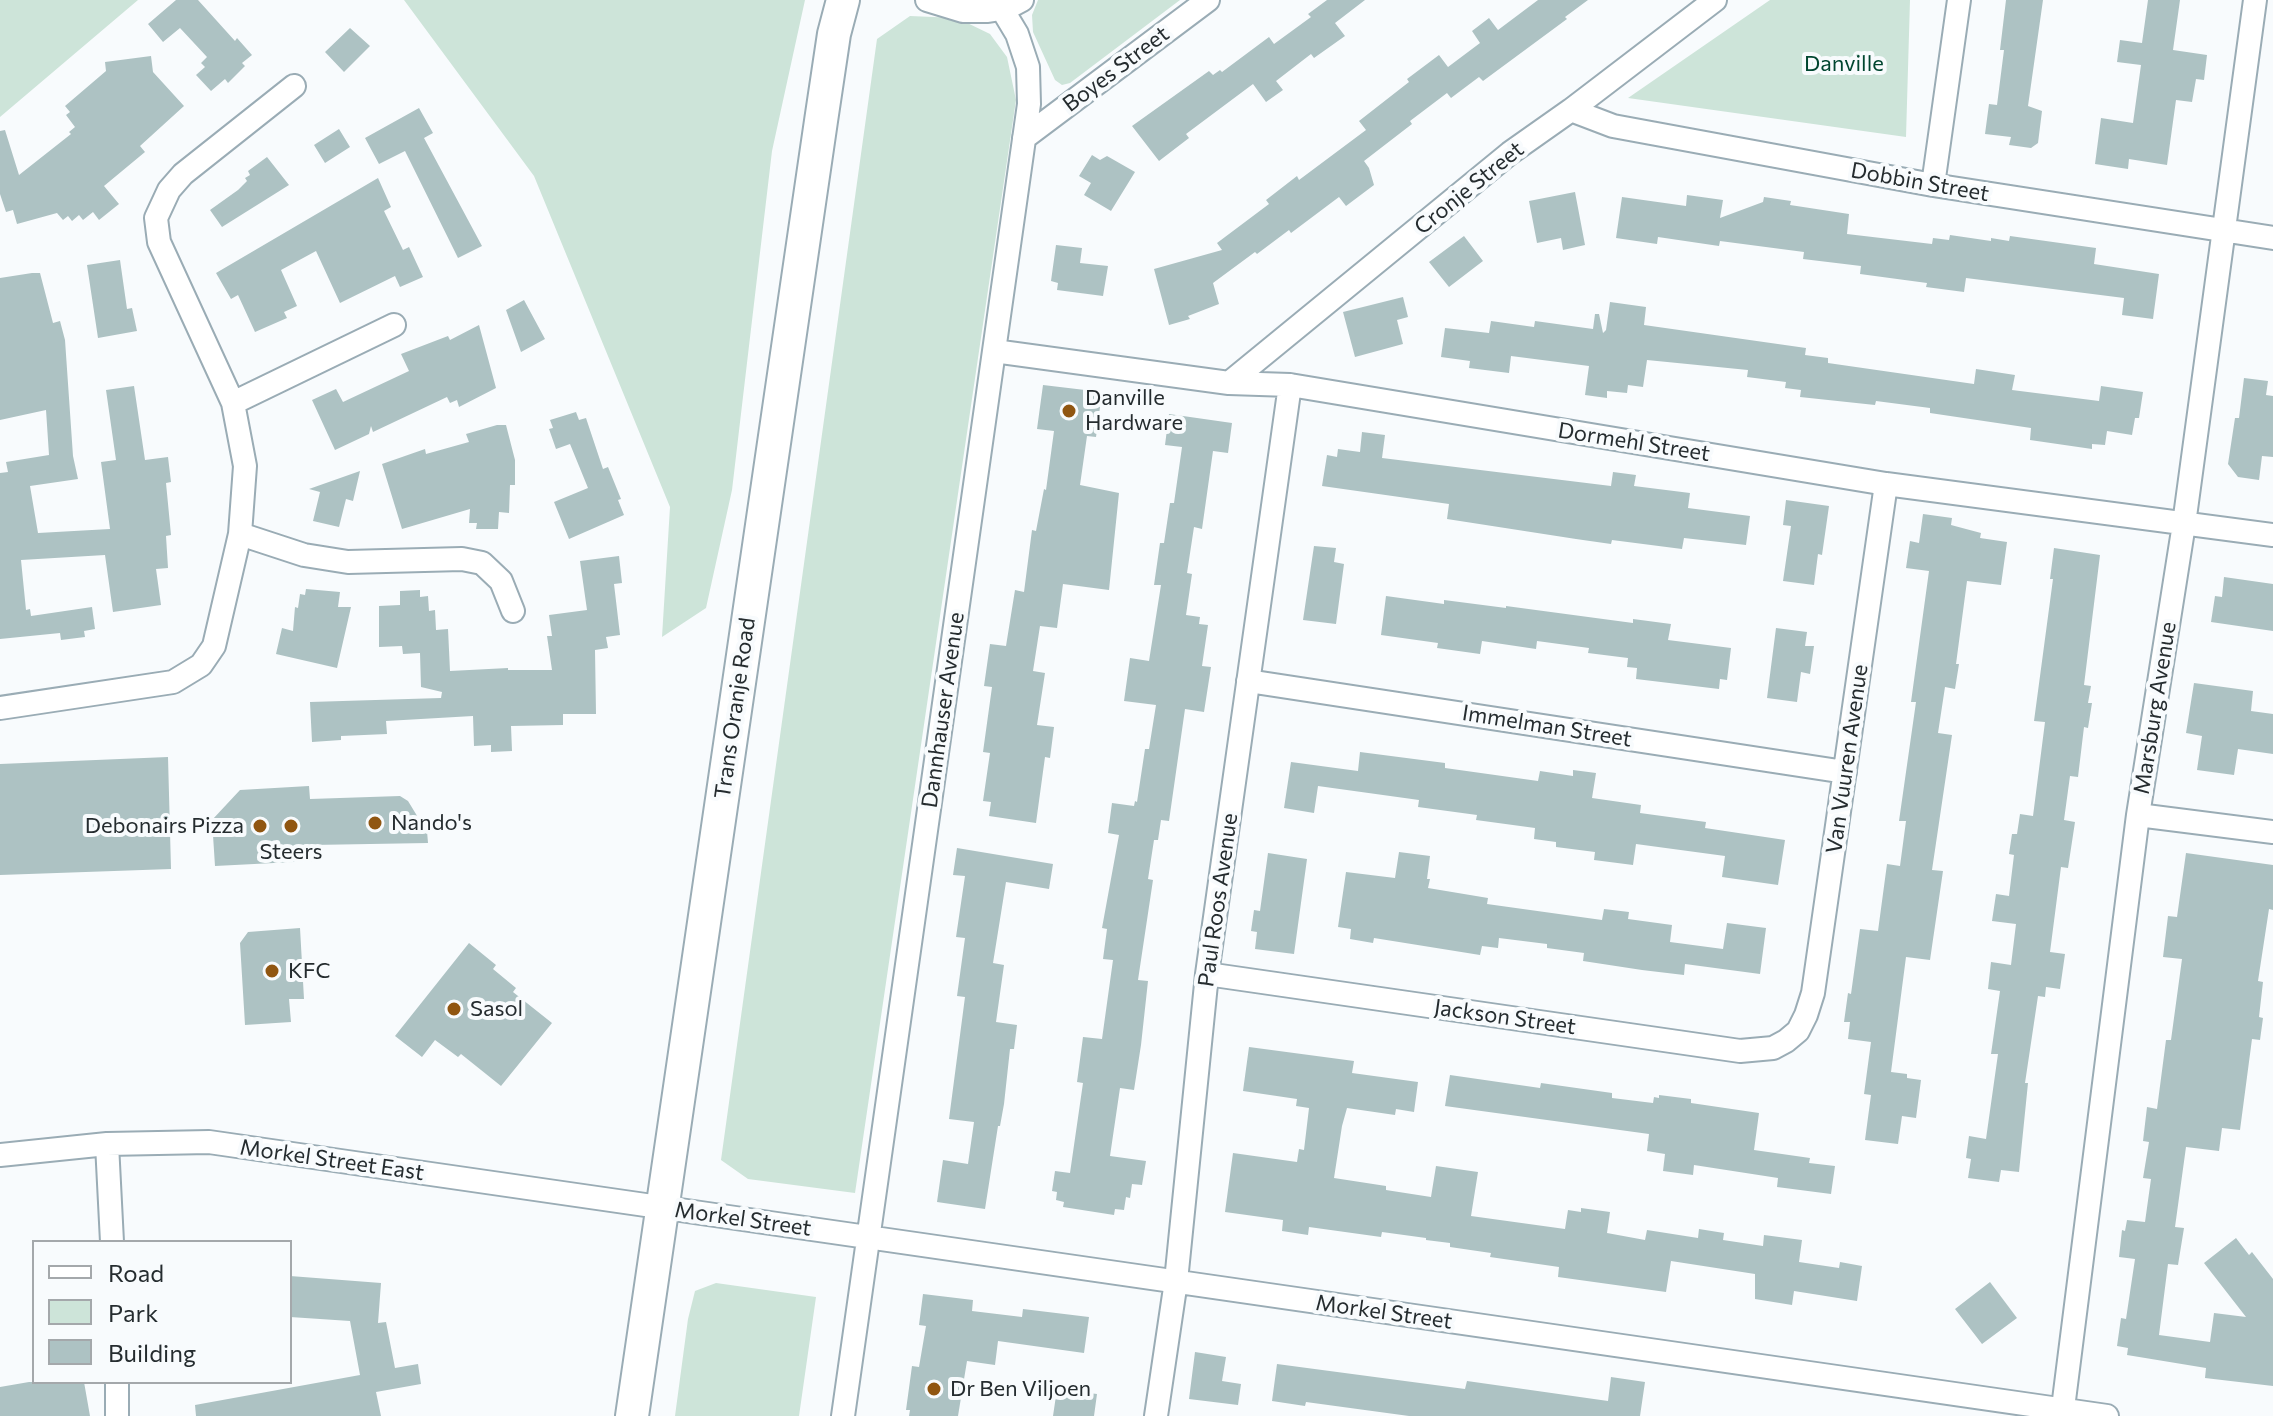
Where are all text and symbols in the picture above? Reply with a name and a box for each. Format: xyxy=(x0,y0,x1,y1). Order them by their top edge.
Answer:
street label: Boyes Street xyxy=(1058,21,1174,117)
park label: Danville xyxy=(1804,51,1884,77)
street label: Cronje Street xyxy=(1409,136,1529,240)
street label: Dobbin Street xyxy=(1849,157,1991,207)
place label: Danville Hardware xyxy=(1085,385,1183,436)
marker: Danville Hardware xyxy=(1060,402,1078,420)
street label: Dormehl Street xyxy=(1556,417,1712,467)
street label: Dannhauser Avenue xyxy=(916,610,970,810)
street label: Trans Oranje Road xyxy=(709,616,761,800)
street label: Marsburg Avenue xyxy=(2128,620,2182,796)
street label: Van Vuuren Avenue xyxy=(1821,663,1873,855)
street label: Immelman Street xyxy=(1460,700,1634,752)
place label: Nando's xyxy=(391,810,472,836)
street label: Paul Roos Avenue xyxy=(1193,811,1243,989)
place label: Debonairs Pizza xyxy=(85,813,244,839)
marker: Nando's xyxy=(366,814,384,832)
marker: Debonairs Pizza xyxy=(251,817,269,835)
marker: Steers xyxy=(282,817,300,835)
place label: Steers xyxy=(259,839,323,865)
place label: KFC xyxy=(288,958,330,984)
marker: KFC xyxy=(263,962,281,980)
street label: Jackson Street xyxy=(1432,994,1578,1040)
place label: Sasol xyxy=(470,996,523,1022)
marker: Sasol xyxy=(445,1000,463,1018)
street label: Morkel Street East xyxy=(238,1134,426,1186)
street label: Morkel Street xyxy=(673,1196,813,1242)
legend xyxy=(32,1240,292,1384)
text: Road xyxy=(108,1258,164,1287)
street label: Morkel Street xyxy=(1314,1289,1454,1335)
text: Park xyxy=(108,1298,158,1327)
text: Building xyxy=(108,1338,196,1367)
place label: Dr Ben Viljoen xyxy=(950,1376,1091,1402)
marker: Dr Ben Viljoen xyxy=(925,1380,943,1398)

